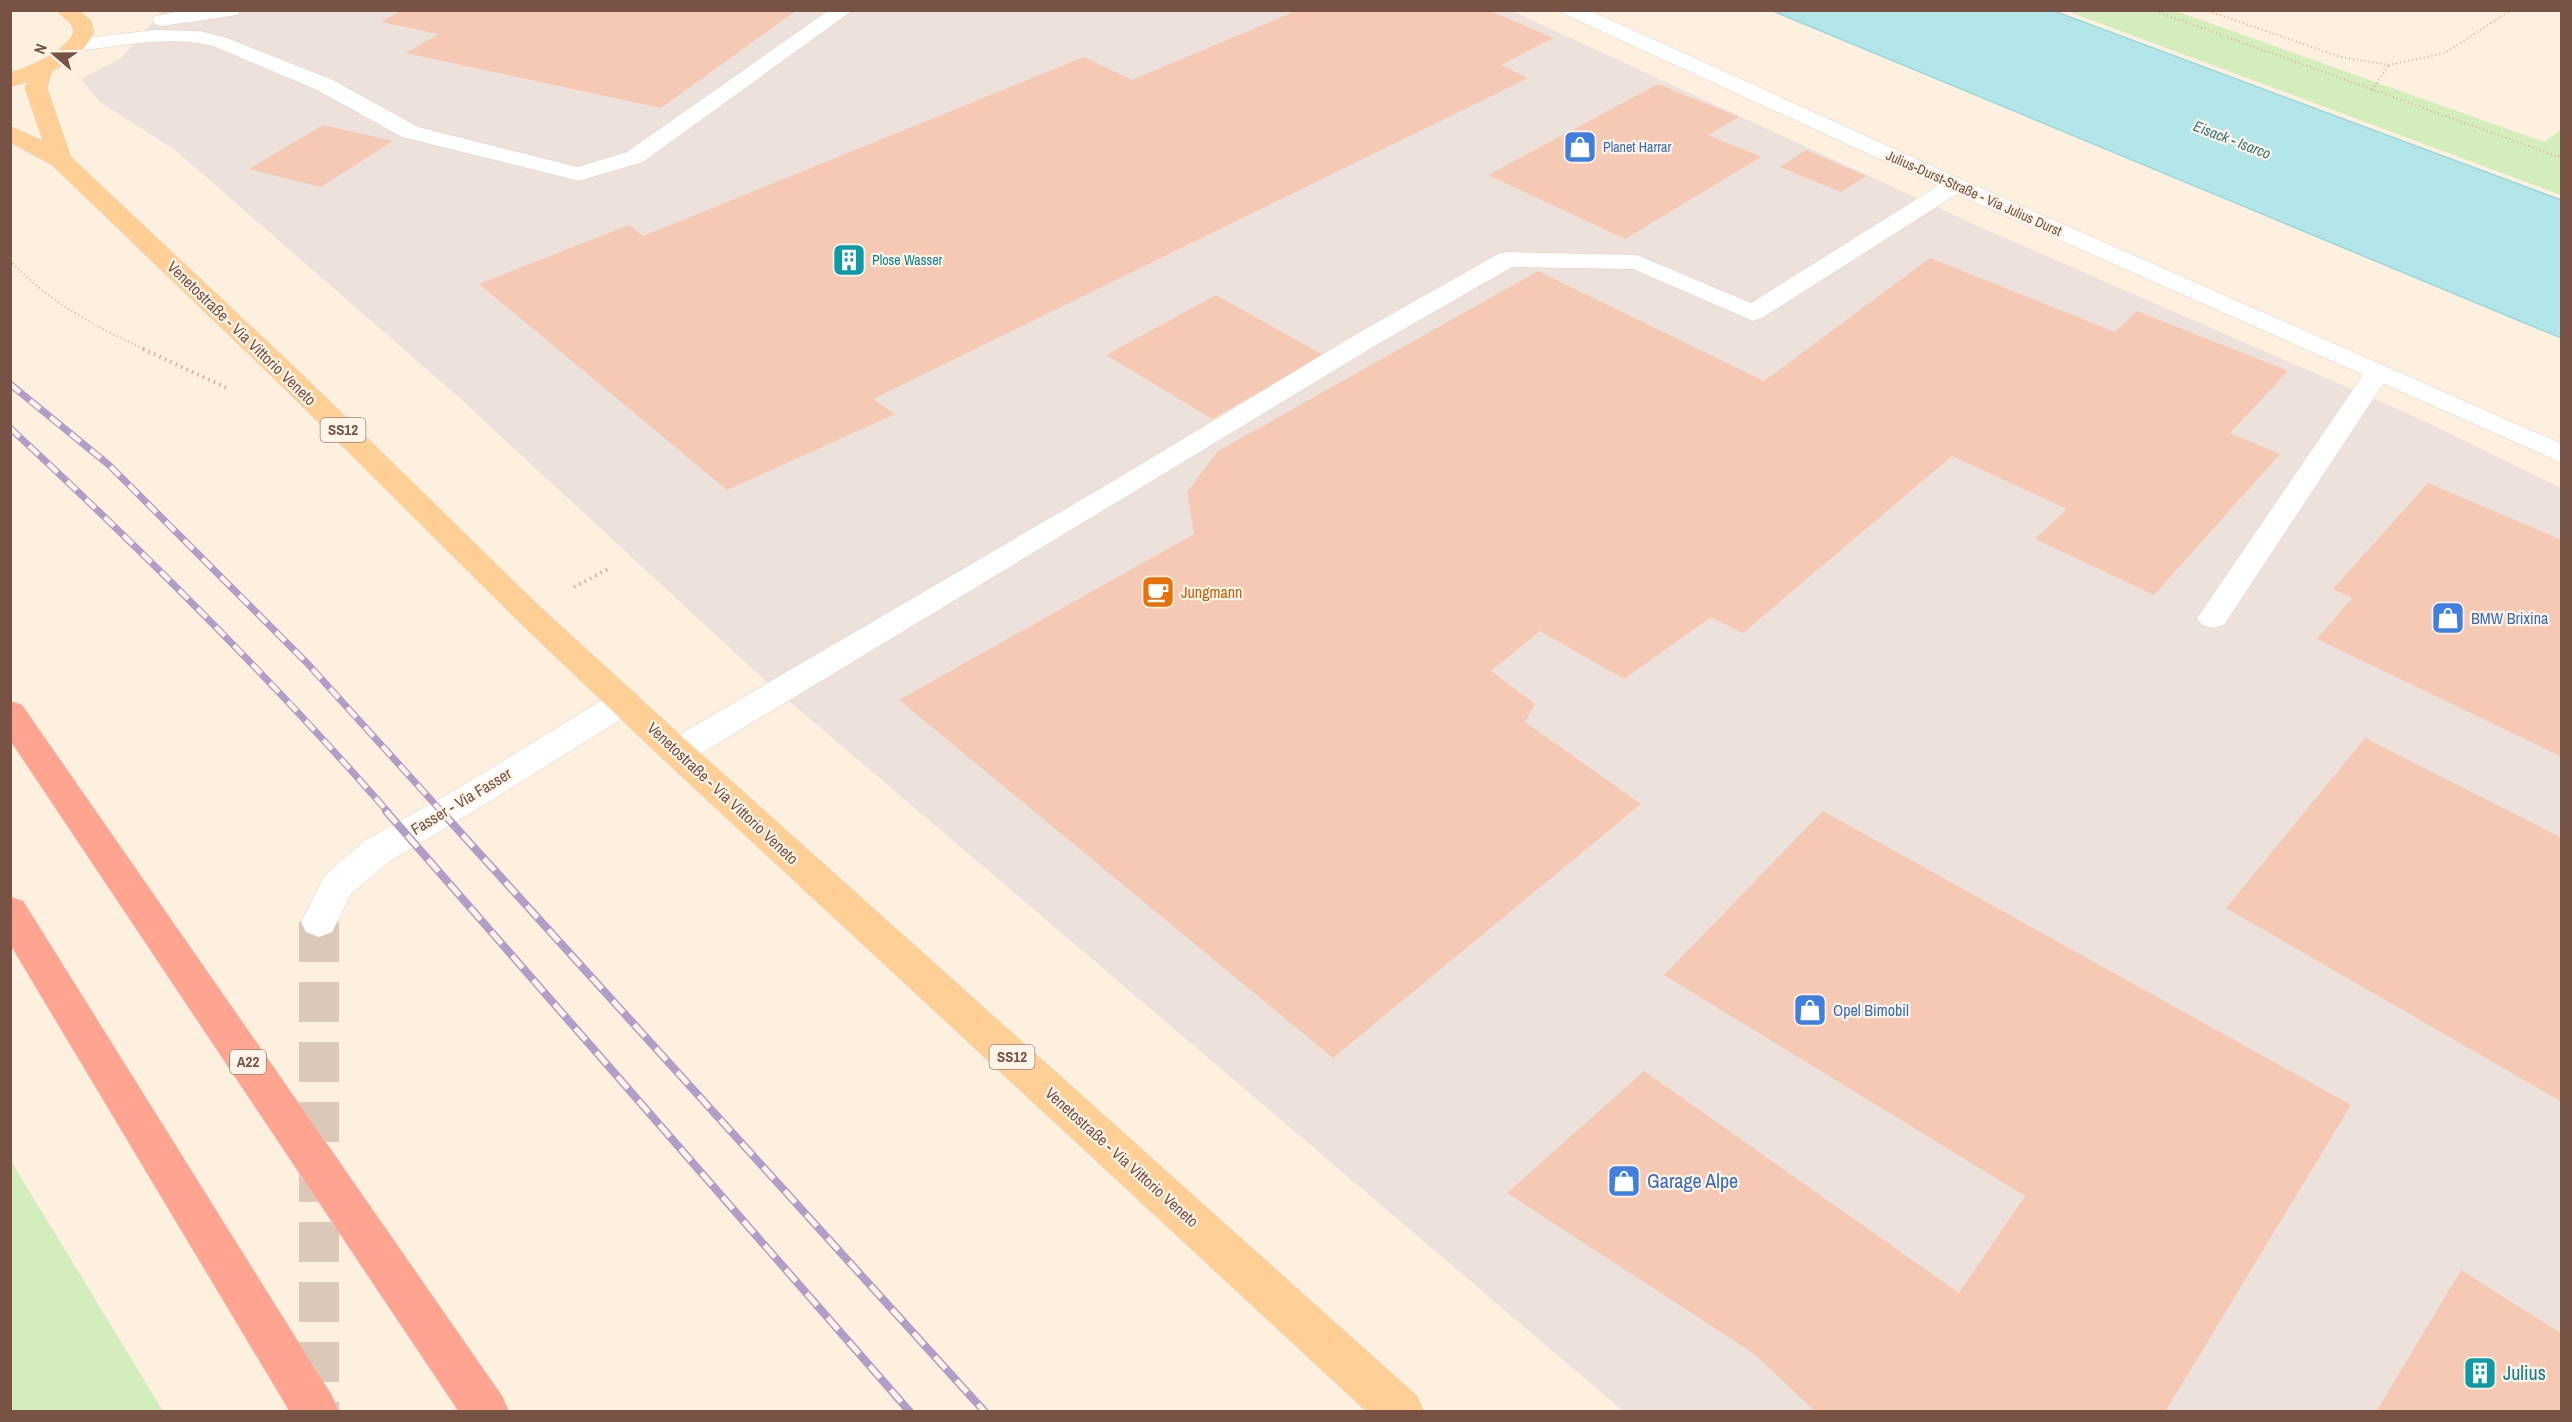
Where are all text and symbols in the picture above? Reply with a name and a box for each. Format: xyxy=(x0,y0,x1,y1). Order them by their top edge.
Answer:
north arrow xyxy=(24,24,84,84)
text: N xyxy=(28,41,52,57)
water label: Eisack - Isarco xyxy=(2190,115,2274,164)
shop icon: Planet Harrar xyxy=(1562,129,1598,165)
place label: Planet Harrar xyxy=(1603,138,1671,156)
street label: Julius-Durst-Straße - Via Julius Durst xyxy=(1883,146,2065,240)
building icon: Plose Wasser xyxy=(831,242,867,278)
place label: Plose Wasser xyxy=(872,251,943,269)
street label: Venetostraße - Via Vittorio Veneto xyxy=(163,256,321,410)
road number: SS12 xyxy=(320,418,366,442)
cafe icon: Jungmann xyxy=(1140,574,1176,610)
place label: Jungmann xyxy=(1181,581,1242,603)
shop icon: BMW Brixina xyxy=(2430,600,2466,636)
place label: BMW Brixina xyxy=(2471,607,2549,629)
street label: Venetostraße - Via Vittorio Veneto xyxy=(643,717,803,869)
street label: Fasser - Via Fasser xyxy=(407,762,516,840)
shop icon: Opel Bimobil xyxy=(1792,992,1828,1028)
place label: Opel Bimobil xyxy=(1833,999,1909,1021)
road number: SS12 xyxy=(990,1045,1034,1069)
road number: A22 xyxy=(230,1050,266,1074)
street label: Venetostraße - Via Vittorio Veneto xyxy=(1041,1082,1203,1232)
shop icon: Garage Alpe xyxy=(1606,1163,1642,1199)
place label: Garage Alpe xyxy=(1647,1167,1738,1194)
building icon: Julius xyxy=(2462,1355,2498,1391)
place label: Julius xyxy=(2503,1359,2546,1386)

